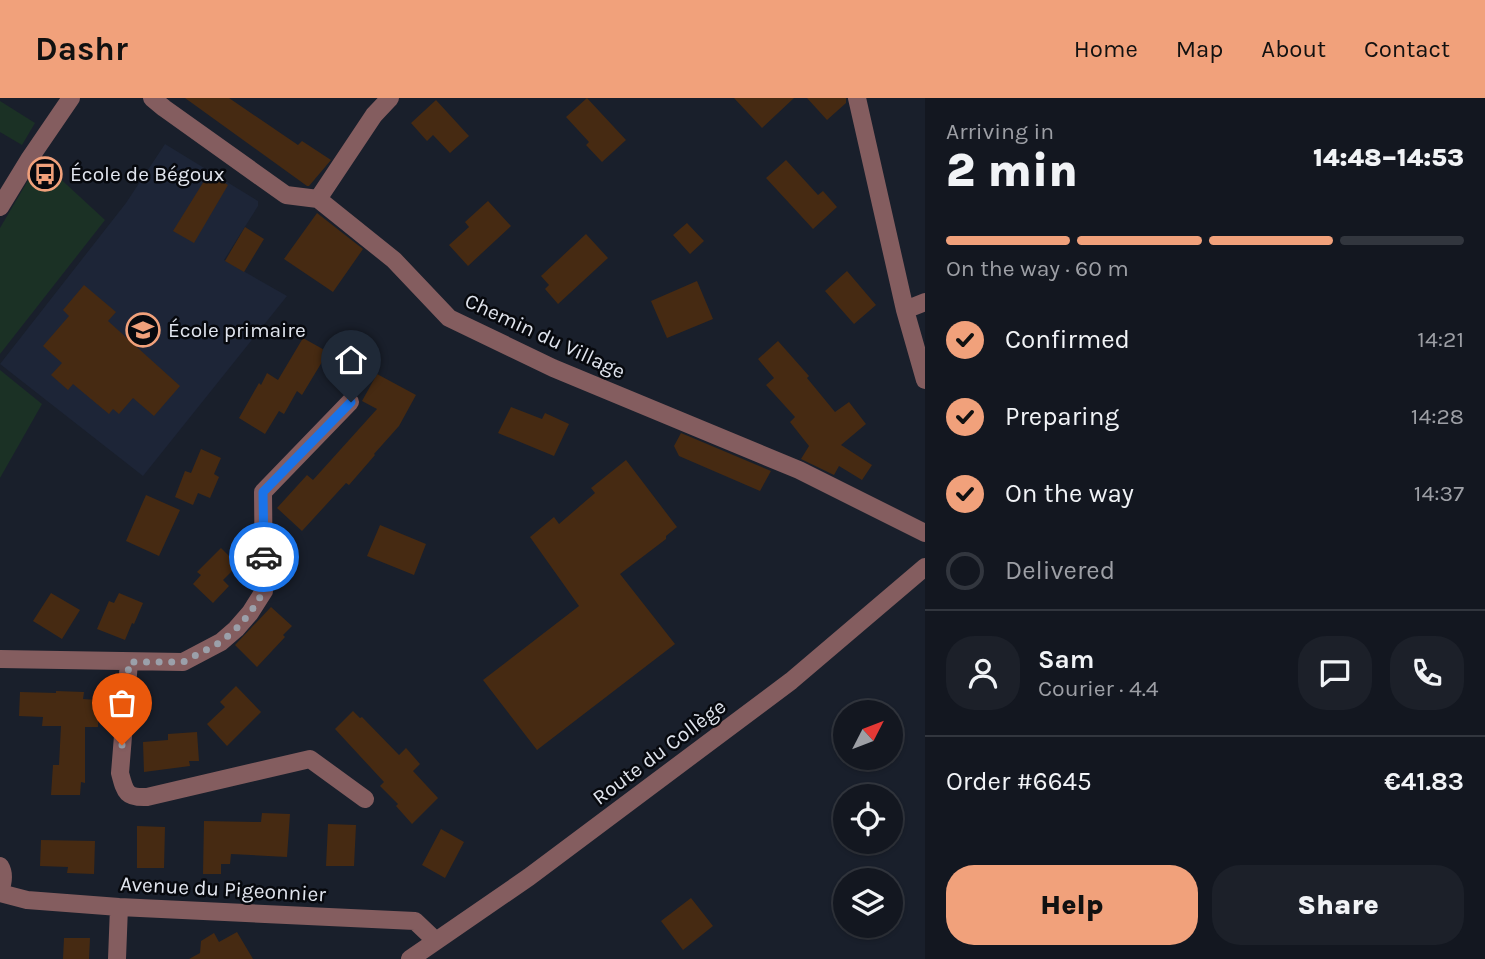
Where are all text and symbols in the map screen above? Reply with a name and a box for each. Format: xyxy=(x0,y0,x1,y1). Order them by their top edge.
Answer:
text: Dashr xyxy=(35,30,128,68)
text: Home xyxy=(1074,35,1138,63)
text: Map xyxy=(1176,35,1223,63)
text: About xyxy=(1261,35,1326,63)
text: Contact xyxy=(1364,35,1450,63)
text: Arriving in xyxy=(946,118,1054,145)
text: 14:48–14:53 xyxy=(1313,142,1464,173)
text: 2 min xyxy=(946,144,1078,198)
bus stop icon: École de Bégoux xyxy=(26,155,64,193)
place label: École de Bégoux xyxy=(70,162,225,186)
text: On the way · 60 m xyxy=(946,255,1129,282)
street label: Chemin du Village xyxy=(461,288,629,384)
school or university icon: École primaire xyxy=(124,311,162,349)
place label: École primaire xyxy=(168,318,306,342)
icon: check xyxy=(946,321,984,359)
text: Confirmed xyxy=(1005,324,1130,355)
text: 14:21 xyxy=(1417,326,1464,353)
pin xyxy=(321,330,381,402)
icon: home xyxy=(332,341,370,379)
icon: check xyxy=(946,398,984,436)
text: Preparing xyxy=(1005,401,1119,432)
text: 14:28 xyxy=(1411,403,1464,430)
icon: check xyxy=(946,475,984,513)
text: On the way xyxy=(1005,478,1134,509)
text: 14:37 xyxy=(1414,480,1464,507)
courier xyxy=(229,522,299,592)
icon: car xyxy=(245,538,283,576)
text: Delivered xyxy=(1005,555,1115,586)
button: person xyxy=(946,636,1020,710)
button: chat xyxy=(1298,636,1372,710)
button: phone xyxy=(1390,636,1464,710)
text: Sam xyxy=(1038,644,1094,675)
pin xyxy=(92,673,152,745)
text: Courier · 4.4 xyxy=(1038,675,1159,702)
icon: bag xyxy=(103,684,141,722)
street label: Route du Collège xyxy=(588,694,730,810)
north arrow xyxy=(833,700,903,770)
map controls xyxy=(833,700,903,938)
text: Order #6645 xyxy=(946,766,1092,797)
text: €41.83 xyxy=(1384,766,1464,797)
button: locate xyxy=(833,784,903,854)
button: Help xyxy=(946,865,1198,945)
button: Share xyxy=(1212,865,1464,945)
button: layers xyxy=(833,868,903,938)
street label: Avenue du Pigeonnier xyxy=(119,872,327,906)

